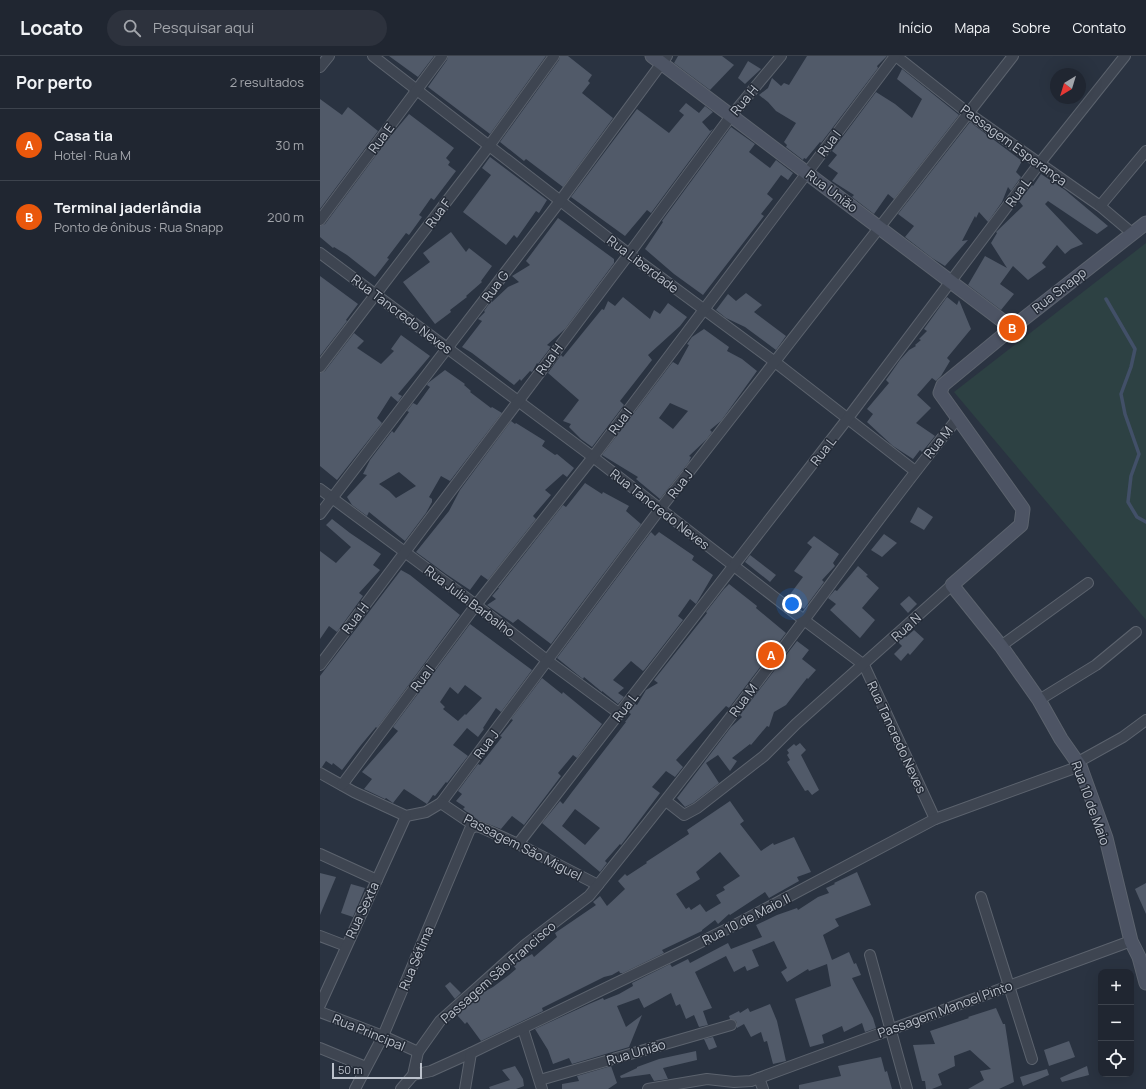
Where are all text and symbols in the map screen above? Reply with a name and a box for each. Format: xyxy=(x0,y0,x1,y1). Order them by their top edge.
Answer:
search box xyxy=(107,10,387,46)
text: Locato xyxy=(20,15,83,41)
icon: search xyxy=(121,17,143,39)
text: Pesquisar aqui xyxy=(153,17,254,38)
text: Início xyxy=(899,18,932,37)
text: Mapa xyxy=(954,18,990,37)
text: Sobre xyxy=(1012,18,1050,37)
text: Contato xyxy=(1072,18,1126,37)
north arrow xyxy=(1050,68,1086,104)
text: Por perto xyxy=(16,71,92,94)
text: 2 resultados xyxy=(230,73,304,91)
street label: Rua H xyxy=(726,81,762,119)
street label: Passagem Esperança xyxy=(957,100,1071,190)
street label: Rua E xyxy=(364,119,398,157)
text: Casa tia xyxy=(54,125,113,146)
street label: Rua I xyxy=(813,126,845,160)
text: A xyxy=(25,136,33,154)
text: 30 m xyxy=(275,136,304,154)
text: Hotel · Rua M xyxy=(54,146,131,164)
street label: Rua União xyxy=(802,166,862,217)
street label: Rua L xyxy=(1001,173,1035,210)
street label: Rua F xyxy=(421,194,455,231)
text: Terminal jaderlândia xyxy=(54,197,201,218)
text: B xyxy=(25,208,33,226)
text: 200 m xyxy=(267,208,304,226)
text: Ponto de ônibus · Rua Snapp xyxy=(54,218,223,236)
street label: Rua Liberdade xyxy=(603,231,683,297)
street label: Rua Snapp xyxy=(1028,263,1090,317)
street label: Rua G xyxy=(477,267,513,305)
street label: Rua Tancredo Neves xyxy=(348,270,456,358)
pin: B xyxy=(999,313,1025,343)
street label: Rua H xyxy=(531,340,567,378)
street label: Rua I xyxy=(604,404,636,438)
street label: Rua M xyxy=(919,422,957,462)
street label: Rua L xyxy=(806,432,840,469)
street label: Rua Tancredo Neves xyxy=(606,464,714,554)
street label: Rua J xyxy=(663,466,697,502)
street label: Rua Julia Barbalho xyxy=(421,561,519,641)
your location xyxy=(782,594,802,614)
street label: Rua H xyxy=(337,599,373,637)
street label: Rua N xyxy=(887,609,925,645)
pin: A xyxy=(758,640,784,670)
street label: Rua I xyxy=(406,661,438,695)
street label: Rua Tancredo Neves xyxy=(863,678,931,796)
street label: Rua M xyxy=(725,680,761,720)
street label: Rua L xyxy=(608,688,642,725)
street label: Rua J xyxy=(469,726,503,762)
street label: Rua 10 de Maio xyxy=(1067,759,1115,848)
street label: Passagem São Miguel xyxy=(461,809,585,885)
street label: Rua Sexta xyxy=(341,879,383,941)
street label: Rua 10 de Maio II xyxy=(699,889,793,949)
street label: Passagem São Francisco xyxy=(437,917,560,1027)
street label: Rua Sétima xyxy=(394,923,438,993)
map controls xyxy=(1098,969,1134,1077)
button: + xyxy=(1098,969,1134,1005)
street label: Passagem Manoel Pinto xyxy=(875,976,1015,1042)
button: − xyxy=(1098,1005,1134,1041)
street label: Rua Principal xyxy=(330,1009,408,1055)
street label: Rua União xyxy=(604,1035,668,1069)
button: locate xyxy=(1098,1041,1134,1077)
scale bar xyxy=(332,1061,422,1080)
text: 50 m xyxy=(338,1062,363,1077)

